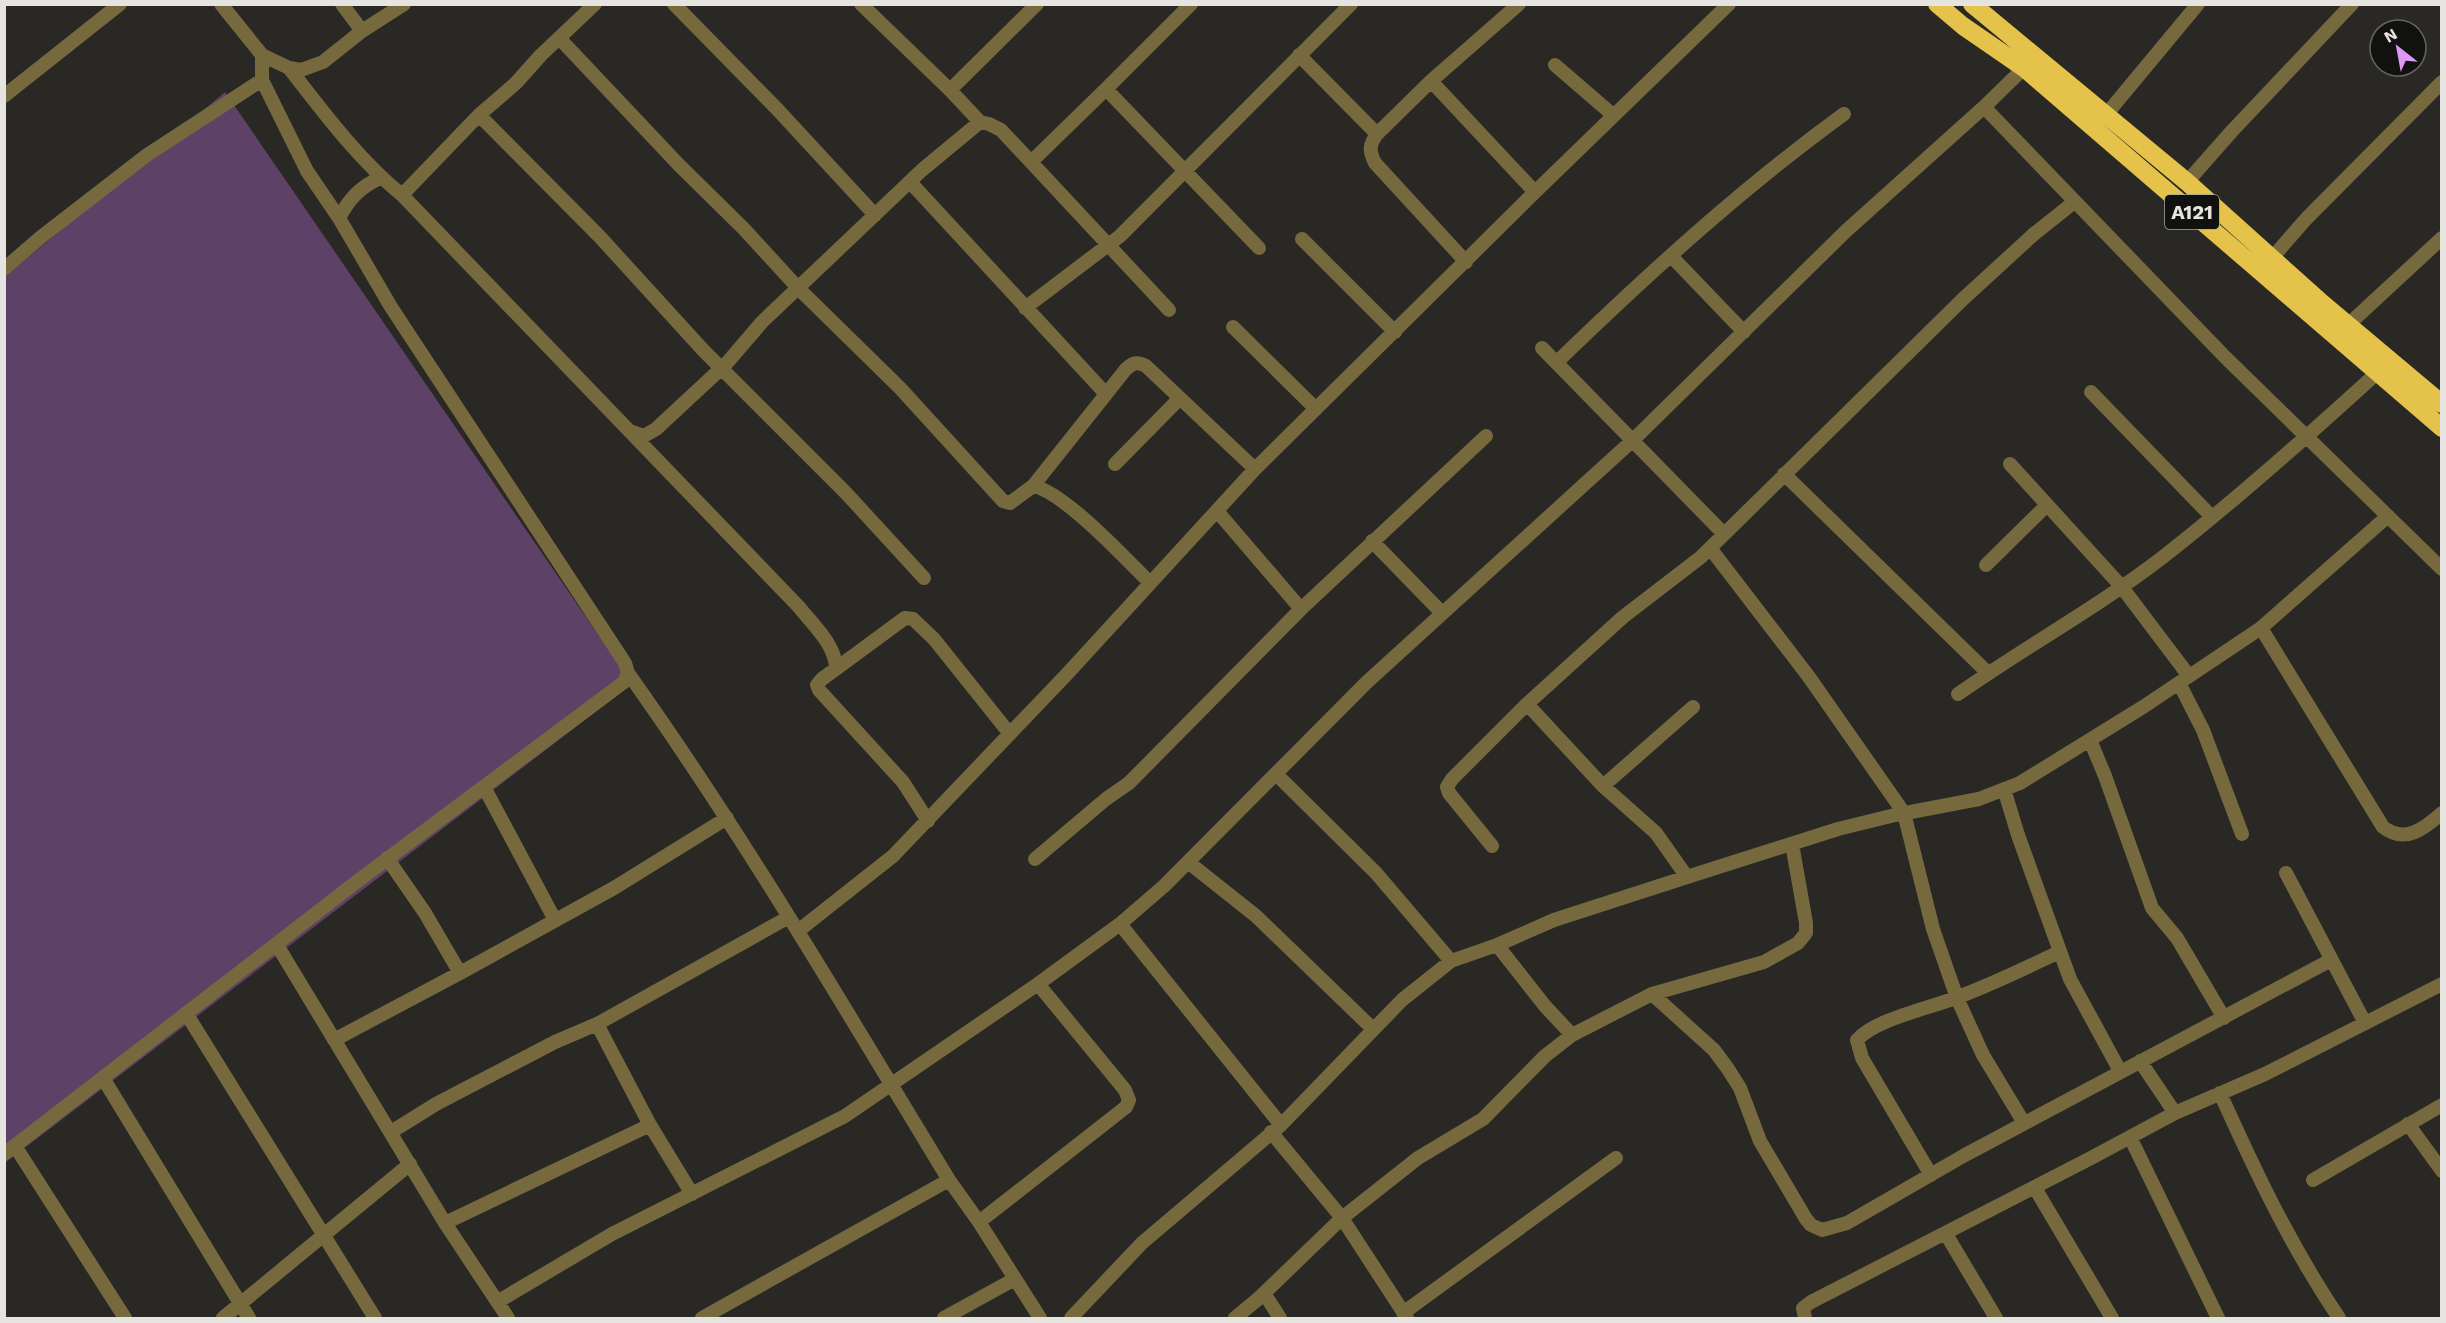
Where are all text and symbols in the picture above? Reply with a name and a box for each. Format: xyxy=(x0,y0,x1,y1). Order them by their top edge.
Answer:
north arrow xyxy=(2368,18,2428,78)
text: N xyxy=(2381,24,2401,47)
road number: A121 xyxy=(2165,195,2219,229)

